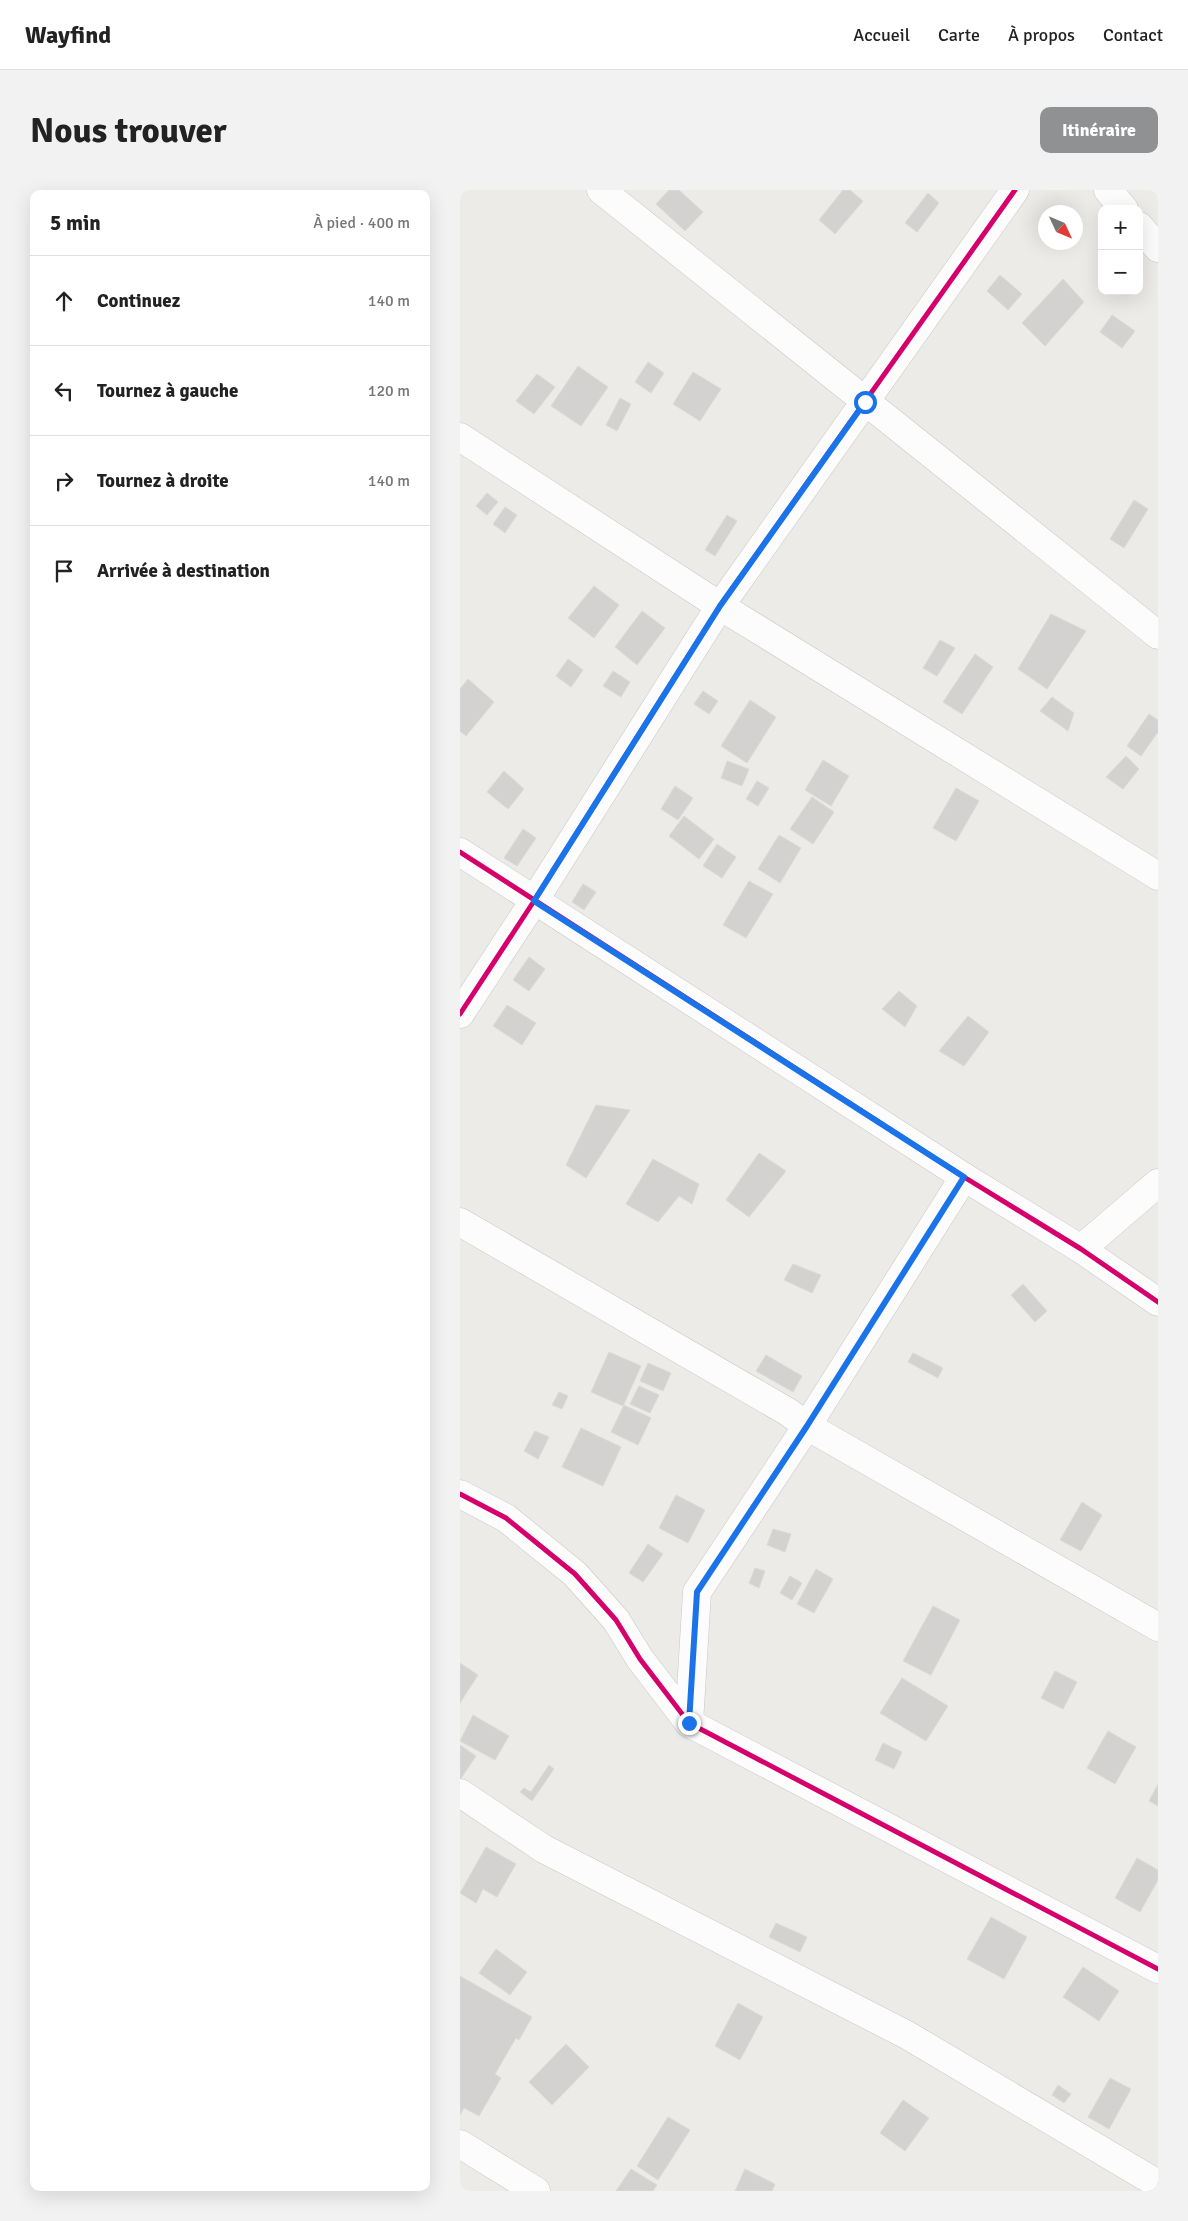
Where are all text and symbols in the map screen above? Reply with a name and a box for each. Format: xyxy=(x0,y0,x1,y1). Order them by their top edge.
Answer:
text: Wayfind xyxy=(25,20,111,50)
text: Accueil xyxy=(853,24,910,46)
text: Carte xyxy=(938,24,980,46)
text: À propos xyxy=(1008,24,1075,46)
text: Contact xyxy=(1103,24,1163,46)
button: Itinéraire xyxy=(1040,107,1158,153)
text: Nous trouver xyxy=(30,109,227,152)
north arrow xyxy=(1038,205,1083,250)
map controls xyxy=(1098,205,1143,295)
button: + xyxy=(1098,205,1143,250)
text: 5 min xyxy=(50,210,101,236)
text: À pied · 400 m xyxy=(313,213,410,233)
button: − xyxy=(1098,250,1143,295)
icon: ahead xyxy=(50,287,78,315)
text: Continuez xyxy=(97,289,180,313)
text: 140 m xyxy=(368,291,410,311)
icon: left xyxy=(50,377,78,405)
text: Tournez à gauche xyxy=(97,379,238,403)
text: 120 m xyxy=(368,381,410,401)
route start xyxy=(854,391,877,414)
icon: right xyxy=(50,467,78,495)
text: Tournez à droite xyxy=(97,469,229,493)
text: 140 m xyxy=(368,471,410,491)
icon: arrive xyxy=(50,557,78,585)
text: Arrivée à destination xyxy=(97,559,270,583)
route end xyxy=(678,1712,701,1735)

